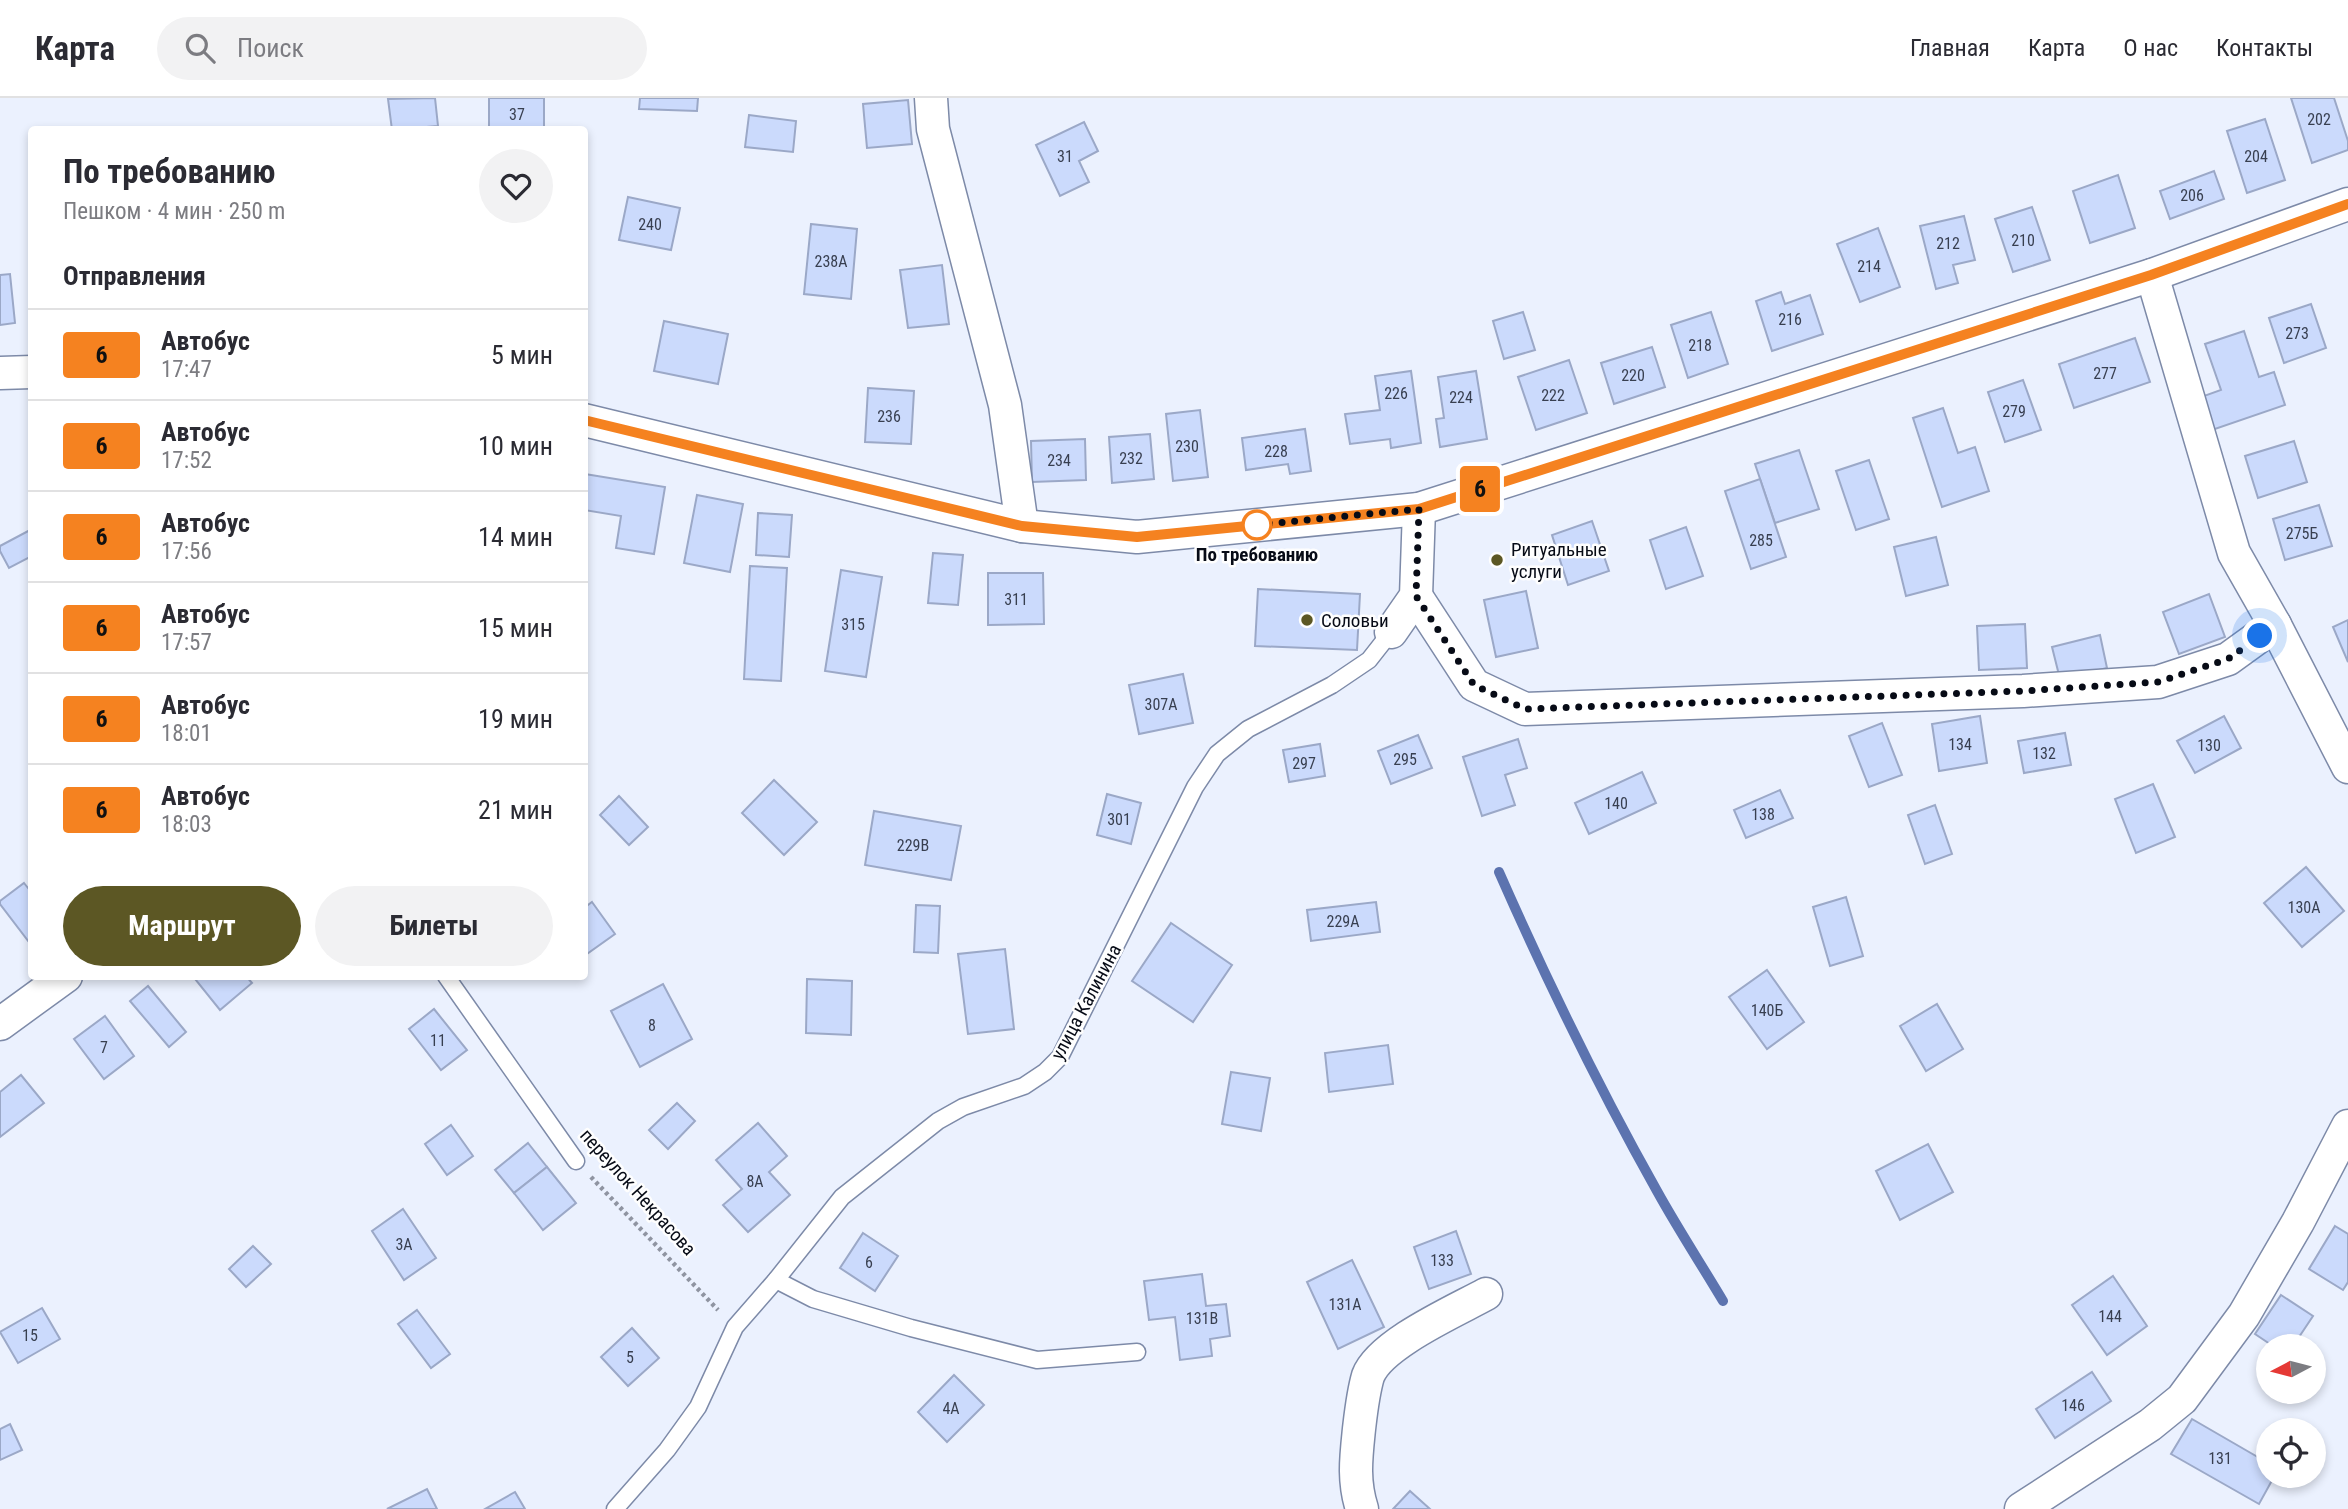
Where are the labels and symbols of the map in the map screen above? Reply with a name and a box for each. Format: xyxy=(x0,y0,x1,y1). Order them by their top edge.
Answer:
house number: 37 xyxy=(509,105,525,124)
house number: 202 xyxy=(2307,110,2331,129)
house number: 31 xyxy=(1057,147,1073,166)
house number: 204 xyxy=(2244,147,2268,166)
house number: 206 xyxy=(2180,186,2204,205)
house number: 240 xyxy=(638,215,662,234)
house number: 210 xyxy=(2011,231,2035,250)
house number: 212 xyxy=(1936,234,1960,253)
house number: 238А xyxy=(815,252,847,271)
house number: 214 xyxy=(1857,257,1881,276)
house number: 216 xyxy=(1778,310,1802,329)
house number: 273 xyxy=(2285,324,2309,343)
house number: 218 xyxy=(1688,336,1712,355)
house number: 277 xyxy=(2093,364,2117,383)
house number: 220 xyxy=(1621,366,1645,385)
house number: 226 xyxy=(1384,384,1408,403)
house number: 222 xyxy=(1541,386,1565,405)
house number: 224 xyxy=(1449,388,1473,407)
house number: 279 xyxy=(2002,402,2026,421)
house number: 236 xyxy=(877,407,901,426)
house number: 230 xyxy=(1175,437,1199,456)
house number: 228 xyxy=(1264,442,1288,461)
house number: 232 xyxy=(1119,449,1143,468)
house number: 234 xyxy=(1047,451,1071,470)
line badge: 6 xyxy=(1457,466,1503,512)
marker: По требованию xyxy=(1242,510,1272,540)
house number: 275Б xyxy=(2286,524,2318,543)
house number: 285 xyxy=(1749,531,1773,550)
place label: Ритуальные услуги xyxy=(1511,538,1607,583)
place label: По требованию xyxy=(1196,543,1318,566)
marker: Ритуальные услуги xyxy=(1489,552,1505,568)
house number: 311 xyxy=(1004,590,1028,609)
place label: Соловьи xyxy=(1321,609,1389,632)
marker: Соловьи xyxy=(1299,612,1315,628)
house number: 315 xyxy=(841,615,865,634)
your location xyxy=(2242,618,2277,653)
house number: 307А xyxy=(1145,695,1177,714)
house number: 134 xyxy=(1948,735,1972,754)
house number: 130 xyxy=(2197,736,2221,755)
house number: 132 xyxy=(2032,744,2056,763)
house number: 295 xyxy=(1393,750,1417,769)
house number: 297 xyxy=(1292,754,1316,773)
house number: 140 xyxy=(1604,794,1628,813)
house number: 138 xyxy=(1751,805,1775,824)
house number: 301 xyxy=(1107,810,1131,829)
house number: 229В xyxy=(897,836,929,855)
house number: 130А xyxy=(2288,898,2320,917)
house number: 229А xyxy=(1327,912,1359,931)
street label: улица Калинина xyxy=(1046,940,1126,1064)
house number: 140Б xyxy=(1751,1001,1783,1020)
house number: 8 xyxy=(648,1016,656,1035)
house number: 11 xyxy=(430,1031,446,1050)
house number: 7 xyxy=(100,1038,108,1057)
street label: переулок Некрасова xyxy=(575,1124,701,1260)
house number: 8А xyxy=(746,1172,764,1191)
house number: 3А xyxy=(395,1235,413,1254)
house number: 133 xyxy=(1430,1251,1454,1270)
house number: 6 xyxy=(865,1253,873,1272)
house number: 131А xyxy=(1329,1295,1361,1314)
house number: 144 xyxy=(2098,1307,2122,1326)
house number: 131В xyxy=(1186,1309,1218,1328)
house number: 15 xyxy=(22,1326,38,1345)
north arrow xyxy=(2256,1334,2326,1404)
house number: 5 xyxy=(626,1348,634,1367)
house number: 146 xyxy=(2061,1396,2085,1415)
house number: 4А xyxy=(942,1399,960,1418)
house number: 131 xyxy=(2208,1449,2232,1468)

